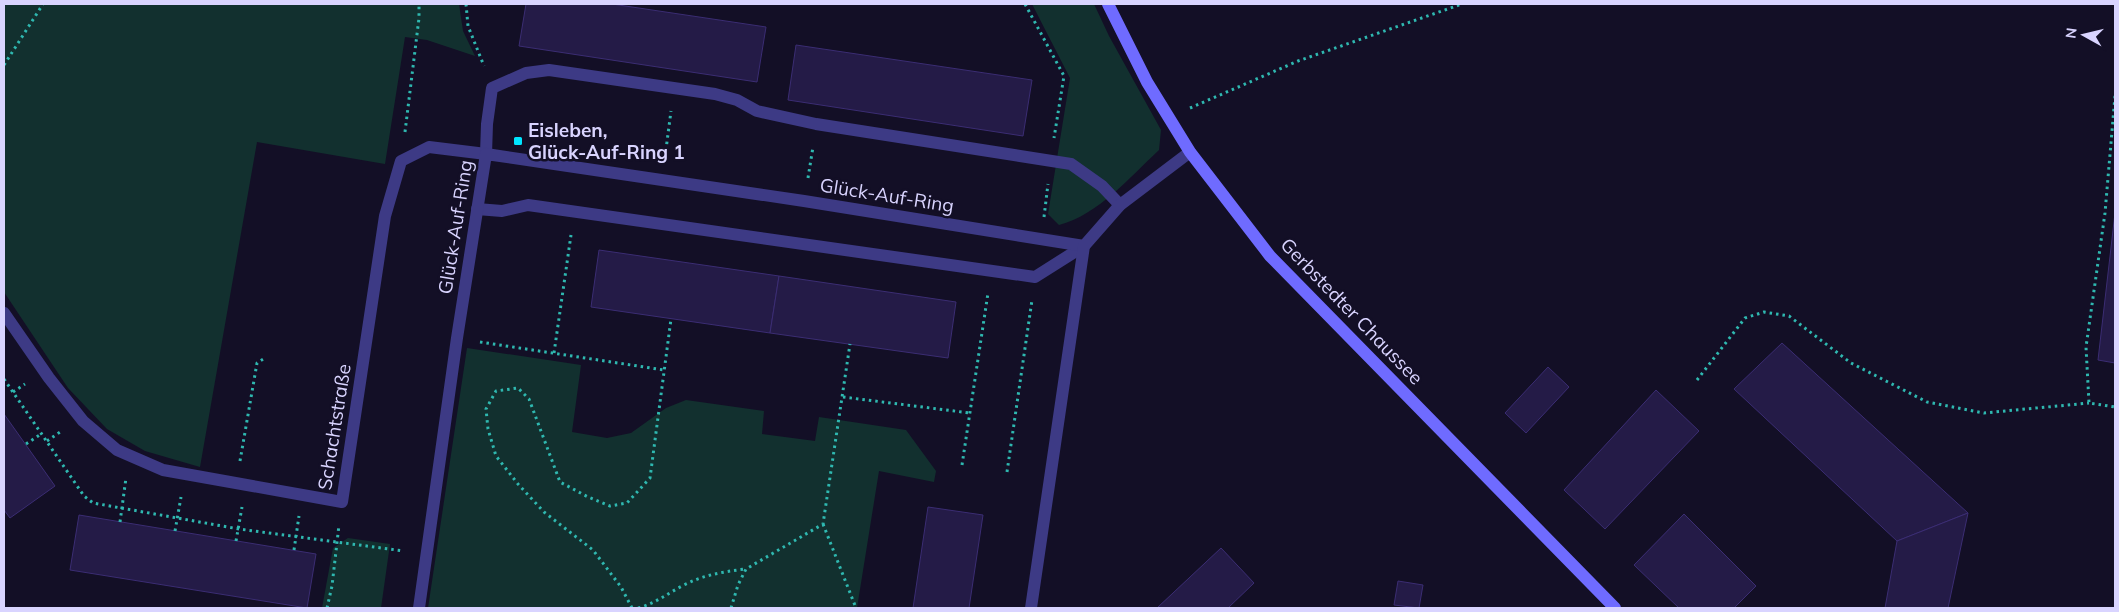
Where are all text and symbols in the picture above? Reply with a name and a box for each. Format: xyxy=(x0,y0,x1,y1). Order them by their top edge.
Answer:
north arrow xyxy=(2059,10,2109,60)
text: N xyxy=(2061,27,2081,40)
place label: Eisleben, Glück-Auf-Ring 1 xyxy=(528,118,685,164)
marker: Eisleben, Glück-Auf-Ring 1 xyxy=(512,135,524,147)
street label: Glück-Auf-Ring xyxy=(433,158,477,296)
street label: Glück-Auf-Ring xyxy=(818,173,956,217)
street label: Gerbstedter Chaussee xyxy=(1276,233,1428,389)
street label: Schachtstraße xyxy=(312,362,356,492)

